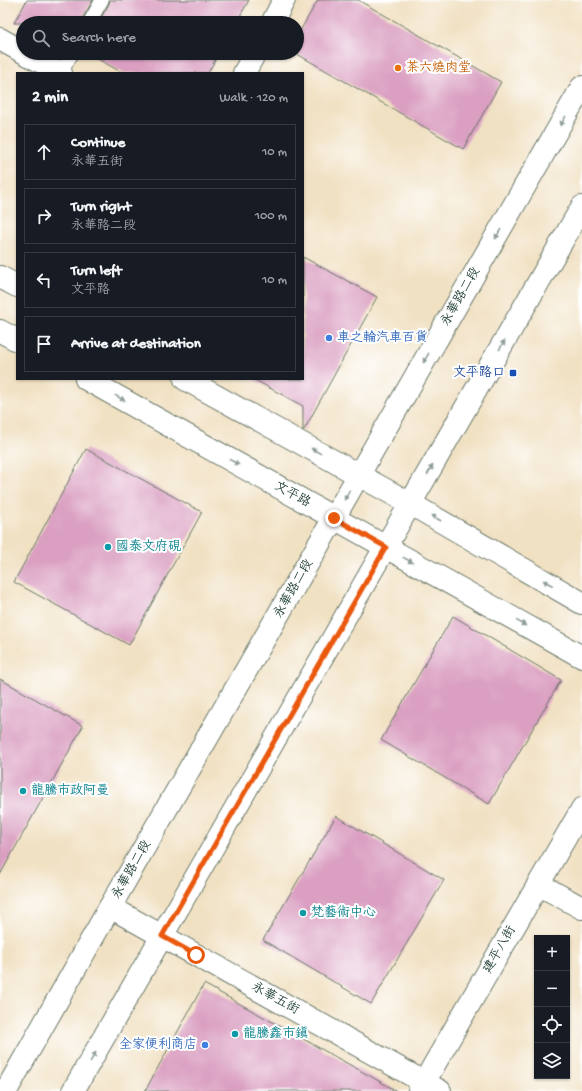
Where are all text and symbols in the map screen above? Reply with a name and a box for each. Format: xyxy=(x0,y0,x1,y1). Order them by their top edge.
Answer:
search box xyxy=(16,16,304,60)
icon: search xyxy=(30,27,52,49)
text: Search here xyxy=(62,29,136,47)
place label: 茶六燒肉堂 xyxy=(406,60,471,76)
marker: 茶六燒肉堂 xyxy=(393,63,403,73)
text: 2 min xyxy=(32,88,68,108)
text: Walk · 120 m xyxy=(220,91,288,106)
one-way arrow xyxy=(559,115,566,127)
text: Continue xyxy=(71,134,125,152)
icon: ahead xyxy=(33,141,55,163)
text: 10 m xyxy=(262,145,287,160)
text: 永華五街 xyxy=(71,155,123,170)
text: Turn right xyxy=(71,198,131,216)
icon: right xyxy=(33,205,55,227)
text: 100 m xyxy=(255,209,287,224)
text: 永華路二段 xyxy=(71,219,136,234)
one-way arrow xyxy=(494,228,501,240)
text: Turn left xyxy=(71,262,122,280)
street label: 永華路二段 xyxy=(437,265,484,329)
icon: left xyxy=(33,269,55,291)
text: 10 m xyxy=(262,273,287,288)
text: 文平路 xyxy=(71,283,110,298)
place label: 車之輪汽車百貨 xyxy=(337,329,428,346)
icon: arrive xyxy=(33,333,55,355)
marker: 車之輪汽車百貨 xyxy=(324,333,334,343)
text: Arrive at destination xyxy=(71,335,201,353)
one-way arrow xyxy=(499,339,506,351)
one-way arrow xyxy=(422,352,429,364)
place label: 文平路口 xyxy=(453,365,505,381)
marker: 文平路口 xyxy=(508,368,518,378)
one-way arrow xyxy=(114,395,126,402)
one-way arrow xyxy=(310,448,322,455)
one-way arrow xyxy=(228,458,240,465)
one-way arrow xyxy=(427,464,434,476)
street label: 文平路 xyxy=(271,478,313,511)
one-way arrow xyxy=(344,490,350,501)
route end xyxy=(325,509,343,527)
one-way arrow xyxy=(430,515,442,522)
place label: 國泰文府硯 xyxy=(116,539,181,555)
marker: 國泰文府硯 xyxy=(103,542,113,552)
one-way arrow xyxy=(402,556,414,563)
street label: 永華路二段 xyxy=(270,557,317,621)
one-way arrow xyxy=(542,580,554,587)
one-way arrow xyxy=(515,620,527,627)
place label: 龍騰市政阿曼 xyxy=(31,783,109,799)
marker: 龍騰市政阿曼 xyxy=(18,786,28,796)
street label: 永華路二段 xyxy=(108,838,155,902)
place label: 梵藝術中心 xyxy=(311,904,376,921)
marker: 梵藝術中心 xyxy=(298,908,308,918)
street label: 建平八街 xyxy=(480,923,519,976)
map controls xyxy=(534,935,570,1079)
button: + xyxy=(534,935,570,971)
route start xyxy=(187,946,205,964)
button: − xyxy=(534,971,570,1007)
street label: 永華五街 xyxy=(249,979,302,1018)
button: locate xyxy=(534,1007,570,1043)
place label: 龍騰鑫市鎮 xyxy=(243,1026,308,1042)
marker: 龍騰鑫市鎮 xyxy=(230,1029,240,1039)
place label: 全家便利商店 xyxy=(119,1036,197,1053)
marker: 全家便利商店 xyxy=(200,1040,210,1050)
button: layers xyxy=(534,1043,570,1079)
one-way arrow xyxy=(89,1051,96,1063)

